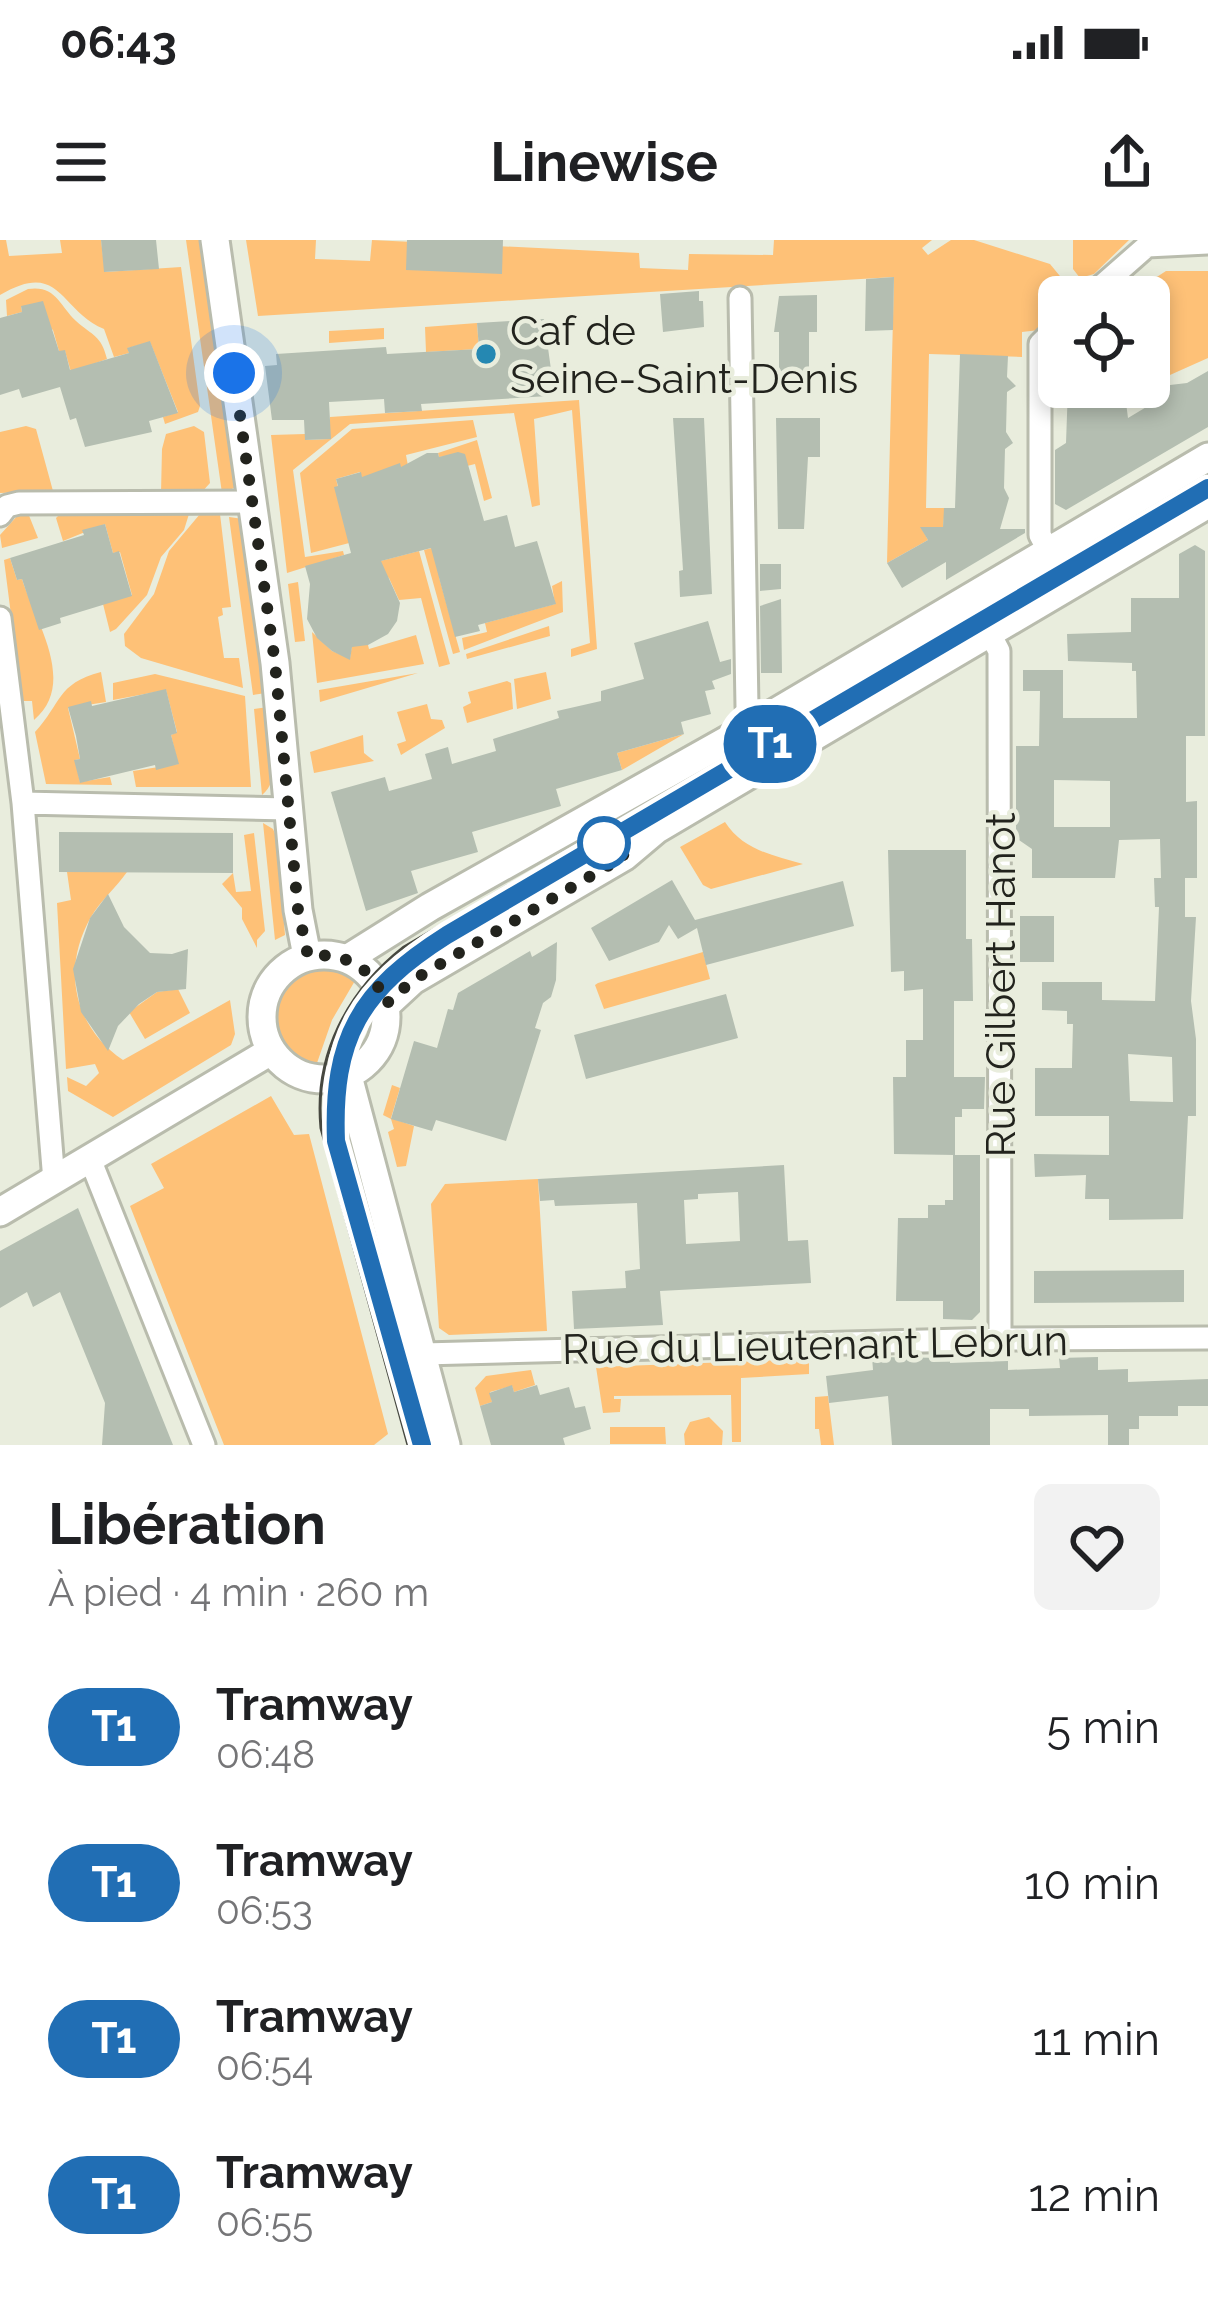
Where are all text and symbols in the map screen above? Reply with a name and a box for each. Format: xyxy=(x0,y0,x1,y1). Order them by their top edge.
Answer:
text: 06:43 xyxy=(60,16,177,69)
icon: menu xyxy=(48,129,114,195)
icon: share xyxy=(1094,129,1160,195)
text: Linewise xyxy=(490,130,718,194)
map controls xyxy=(1038,276,1170,408)
button: locate xyxy=(1038,276,1170,408)
place label: Caf de Seine-Saint-Denis xyxy=(510,306,858,403)
marker: Caf de Seine-Saint-Denis xyxy=(473,341,499,367)
your location xyxy=(204,343,264,403)
line badge: T1 xyxy=(716,705,824,783)
text: T1 xyxy=(748,719,792,768)
street label: Rue Gilbert Hanot xyxy=(976,812,1025,1158)
unlabelled marker xyxy=(579,818,629,868)
street label: Rue du Lieutenant Lebrun xyxy=(562,1316,1068,1374)
button: heart xyxy=(1034,1484,1160,1610)
text: Libération xyxy=(48,1490,326,1557)
text: À pied · 4 min · 260 m xyxy=(48,1569,429,1615)
text: Tramway xyxy=(216,1678,413,1731)
text: 5 min xyxy=(1047,1701,1160,1754)
text: T1 xyxy=(92,1702,136,1751)
text: 06:48 xyxy=(216,1731,315,1777)
text: Tramway xyxy=(216,1834,413,1887)
text: 10 min xyxy=(1024,1857,1160,1910)
text: T1 xyxy=(92,1858,136,1907)
text: 06:53 xyxy=(216,1887,313,1933)
text: Tramway xyxy=(216,1990,413,2043)
text: 11 min xyxy=(1033,2013,1160,2066)
text: T1 xyxy=(92,2014,136,2063)
text: 06:54 xyxy=(216,2043,313,2089)
text: Tramway xyxy=(216,2146,413,2199)
text: 12 min xyxy=(1028,2169,1160,2222)
text: T1 xyxy=(92,2170,136,2219)
text: 06:55 xyxy=(216,2199,313,2245)

